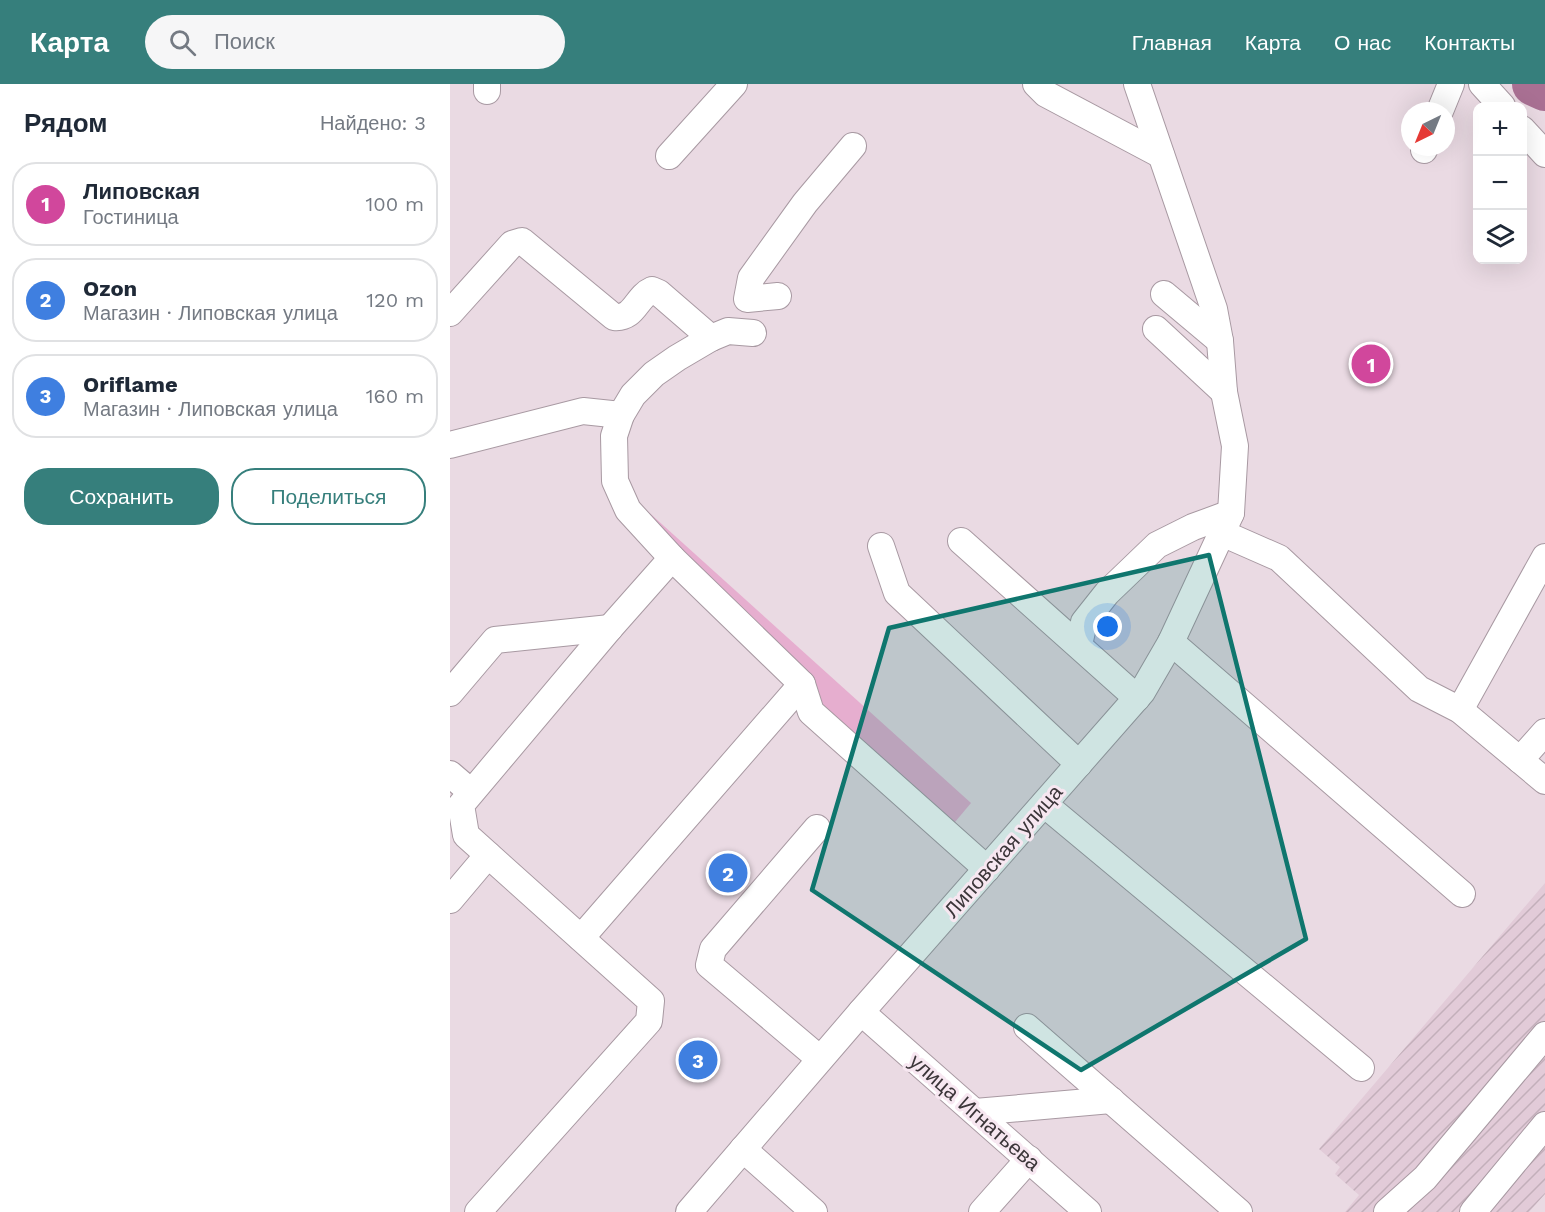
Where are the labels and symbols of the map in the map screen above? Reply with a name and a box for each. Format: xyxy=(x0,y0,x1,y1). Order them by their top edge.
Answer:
north arrow xyxy=(1401,102,1455,156)
pin: 1 xyxy=(1352,342,1390,386)
your location xyxy=(1093,612,1122,641)
street label: Липовская улица xyxy=(939,779,1068,922)
pin: 2 xyxy=(708,850,748,896)
pin: 3 xyxy=(678,1038,718,1082)
street label: улица Игнатьева xyxy=(904,1048,1046,1176)

